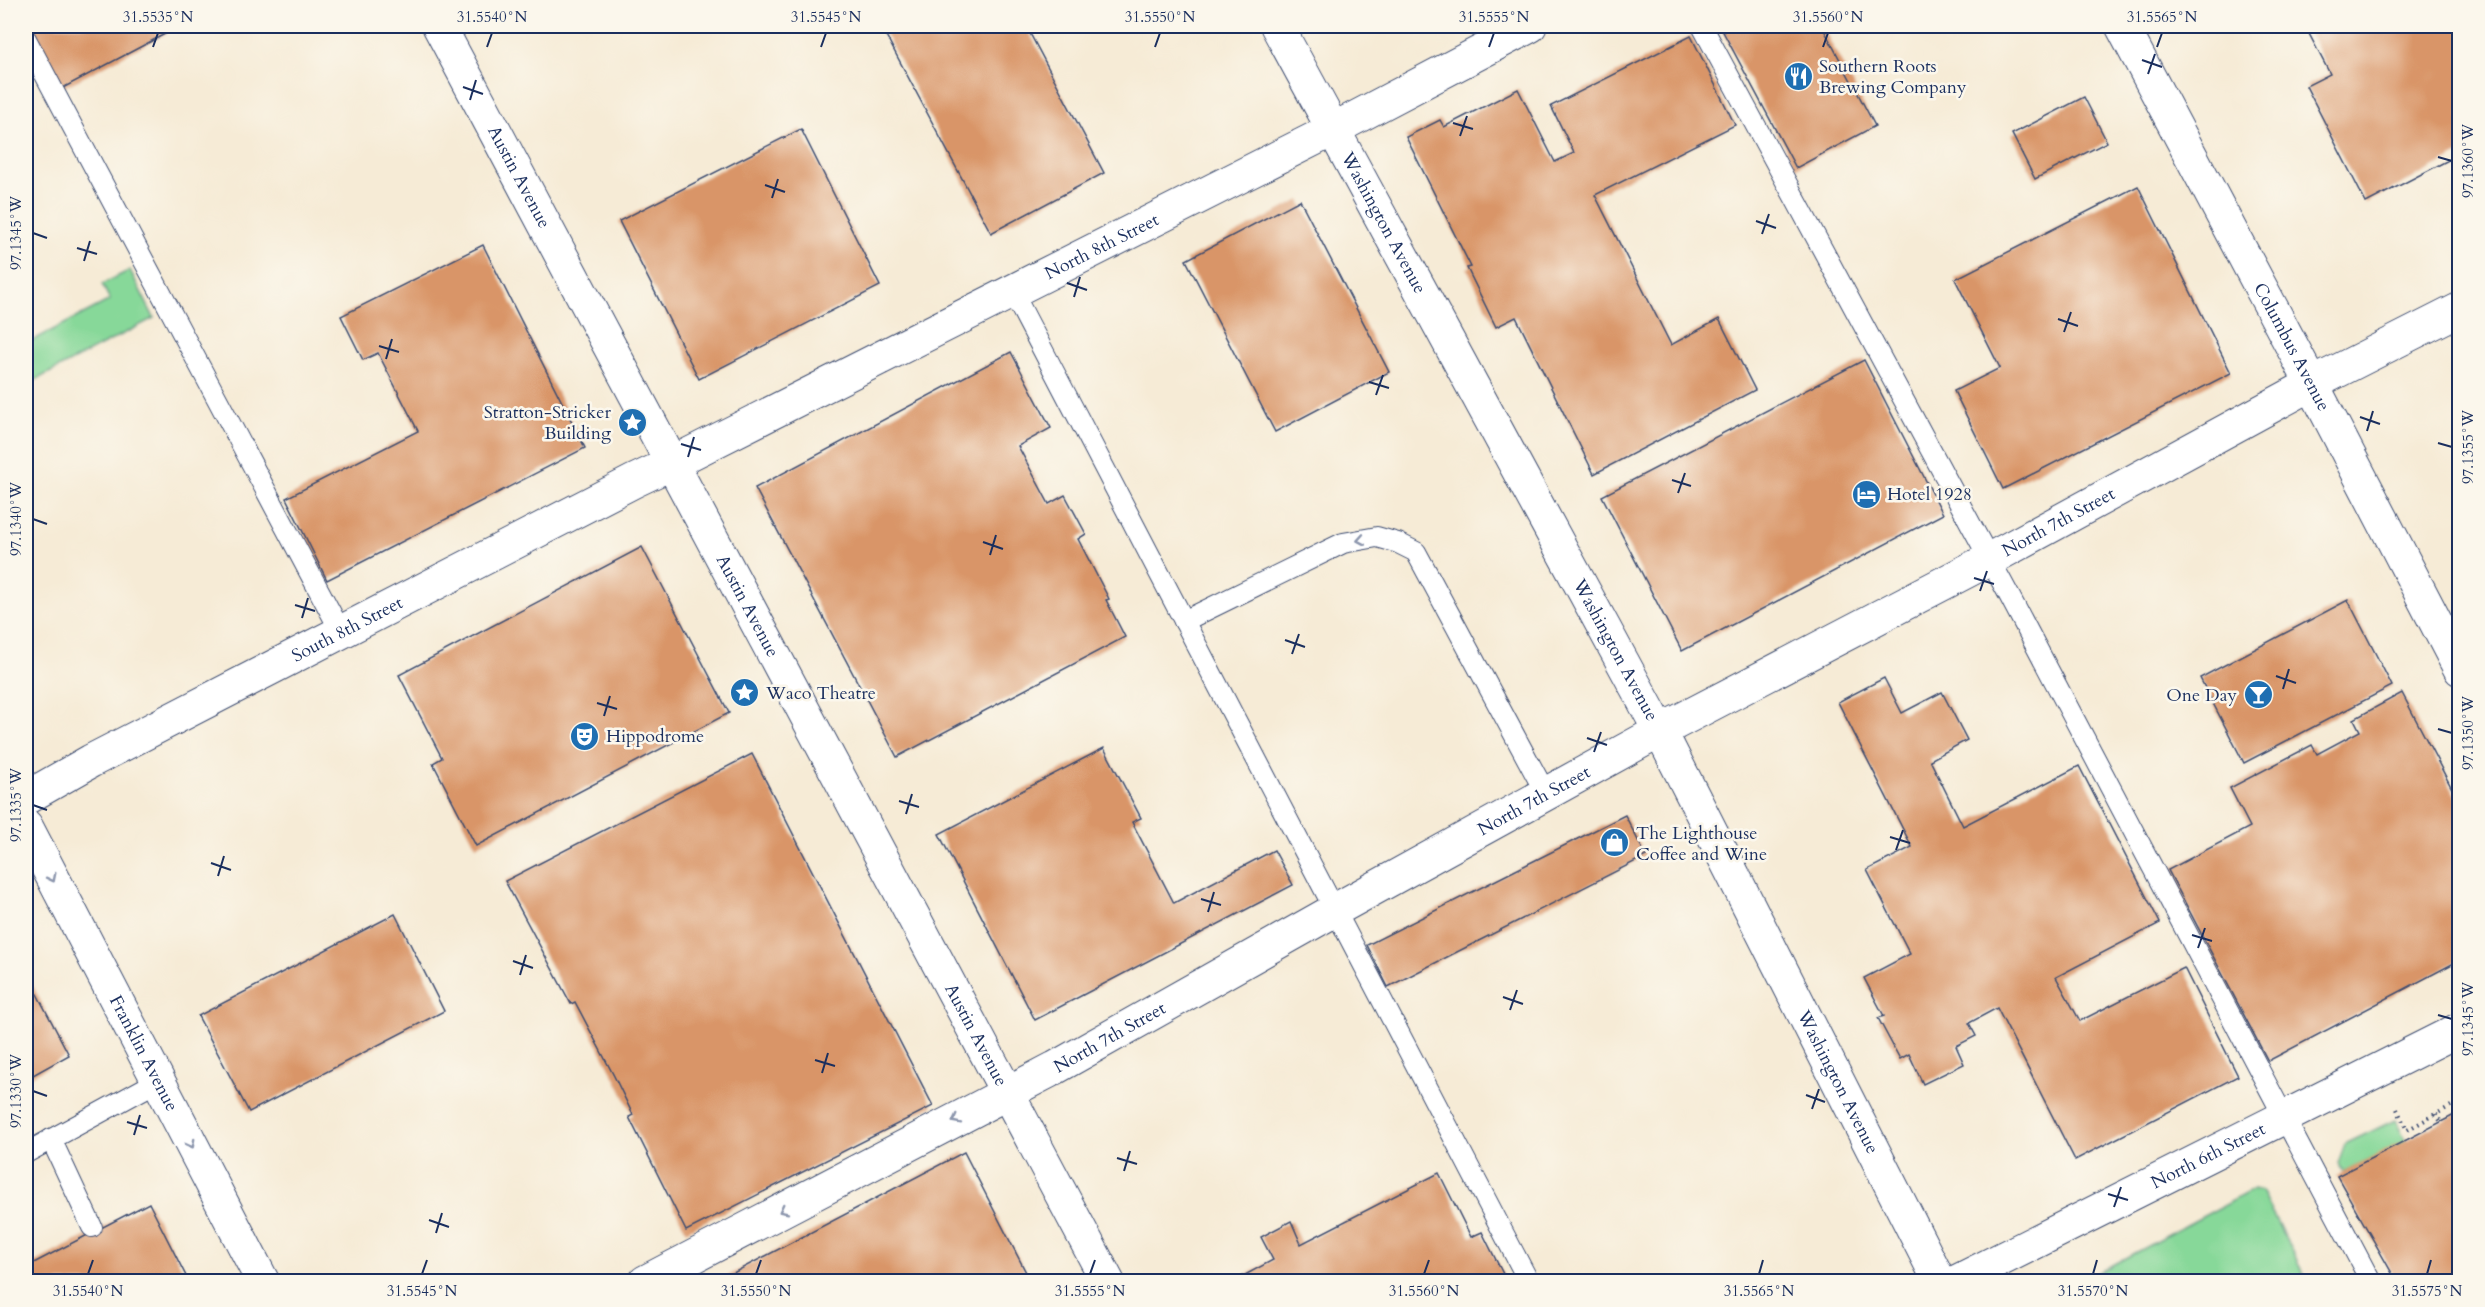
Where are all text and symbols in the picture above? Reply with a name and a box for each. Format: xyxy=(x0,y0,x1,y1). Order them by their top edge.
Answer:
text: 31.5535°N xyxy=(123,7,193,27)
text: 31.5540°N xyxy=(457,7,527,27)
text: 31.5545°N xyxy=(791,7,861,27)
text: 31.5550°N xyxy=(1125,7,1195,27)
text: 31.5555°N xyxy=(1459,7,1529,27)
text: 31.5560°N xyxy=(1793,7,1863,27)
text: 31.5565°N xyxy=(2127,7,2197,27)
place label: Southern Roots Brewing Company xyxy=(1819,54,1967,100)
restaurant icon: Southern Roots Brewing Company xyxy=(1782,60,1814,92)
street label: Austin Avenue xyxy=(482,121,557,233)
text: 97.1360°W xyxy=(2458,123,2478,198)
street label: Washington Avenue xyxy=(1335,147,1433,298)
text: 97.1345°W xyxy=(6,195,26,270)
street label: North 8th Street xyxy=(1040,207,1163,286)
street label: Columbus Avenue xyxy=(2248,278,2336,415)
place label: Stratton-Stricker Building xyxy=(484,400,612,446)
place icon: Stratton-Stricker Building xyxy=(616,406,648,438)
text: 97.1355°W xyxy=(2458,409,2478,484)
hotel icon: Hotel 1928 xyxy=(1850,478,1882,510)
text: 97.1340°W xyxy=(6,481,26,556)
street label: North 7th Street xyxy=(1997,481,2120,563)
place label: Hotel 1928 xyxy=(1887,482,1972,507)
one-way arrow xyxy=(1356,533,1366,546)
street label: Austin Avenue xyxy=(710,550,785,662)
street label: Washington Avenue xyxy=(1567,574,1665,725)
street label: South 8th Street xyxy=(287,590,407,668)
place icon: Waco Theatre xyxy=(729,677,761,709)
bar icon: One Day xyxy=(2242,679,2274,711)
place label: Waco Theatre xyxy=(765,681,876,706)
place label: One Day xyxy=(2166,683,2237,708)
text: 97.1350°W xyxy=(2458,695,2478,770)
theatre icon: Hippodrome xyxy=(569,720,601,752)
place label: Hippodrome xyxy=(606,724,704,749)
street label: North 7th Street xyxy=(1473,759,1595,842)
text: 97.1335°W xyxy=(6,767,26,842)
place label: The Lighthouse Coffee and Wine xyxy=(1636,821,1767,867)
shop icon: The Lighthouse Coffee and Wine xyxy=(1599,827,1631,859)
one-way arrow xyxy=(45,872,57,883)
street label: Austin Avenue xyxy=(939,979,1014,1091)
text: 97.1345°W xyxy=(2458,981,2478,1056)
street label: Franklin Avenue xyxy=(104,991,185,1116)
street label: North 7th Street xyxy=(1049,995,1170,1079)
street label: Washington Avenue xyxy=(1791,1005,1885,1158)
text: 97.1330°W xyxy=(6,1053,26,1128)
one-way arrow xyxy=(951,1113,962,1124)
street label: North 6th Street xyxy=(2147,1116,2270,1195)
one-way arrow xyxy=(184,1138,195,1148)
one-way arrow xyxy=(778,1203,789,1214)
text: 31.5540°N xyxy=(53,1281,123,1301)
text: 31.5545°N xyxy=(387,1281,457,1301)
text: 31.5550°N xyxy=(721,1281,791,1301)
text: 31.5555°N xyxy=(1055,1281,1125,1301)
text: 31.5560°N xyxy=(1389,1281,1459,1301)
text: 31.5565°N xyxy=(1724,1281,1794,1301)
text: 31.5570°N xyxy=(2058,1281,2128,1301)
text: 31.5575°N xyxy=(2392,1281,2462,1301)

